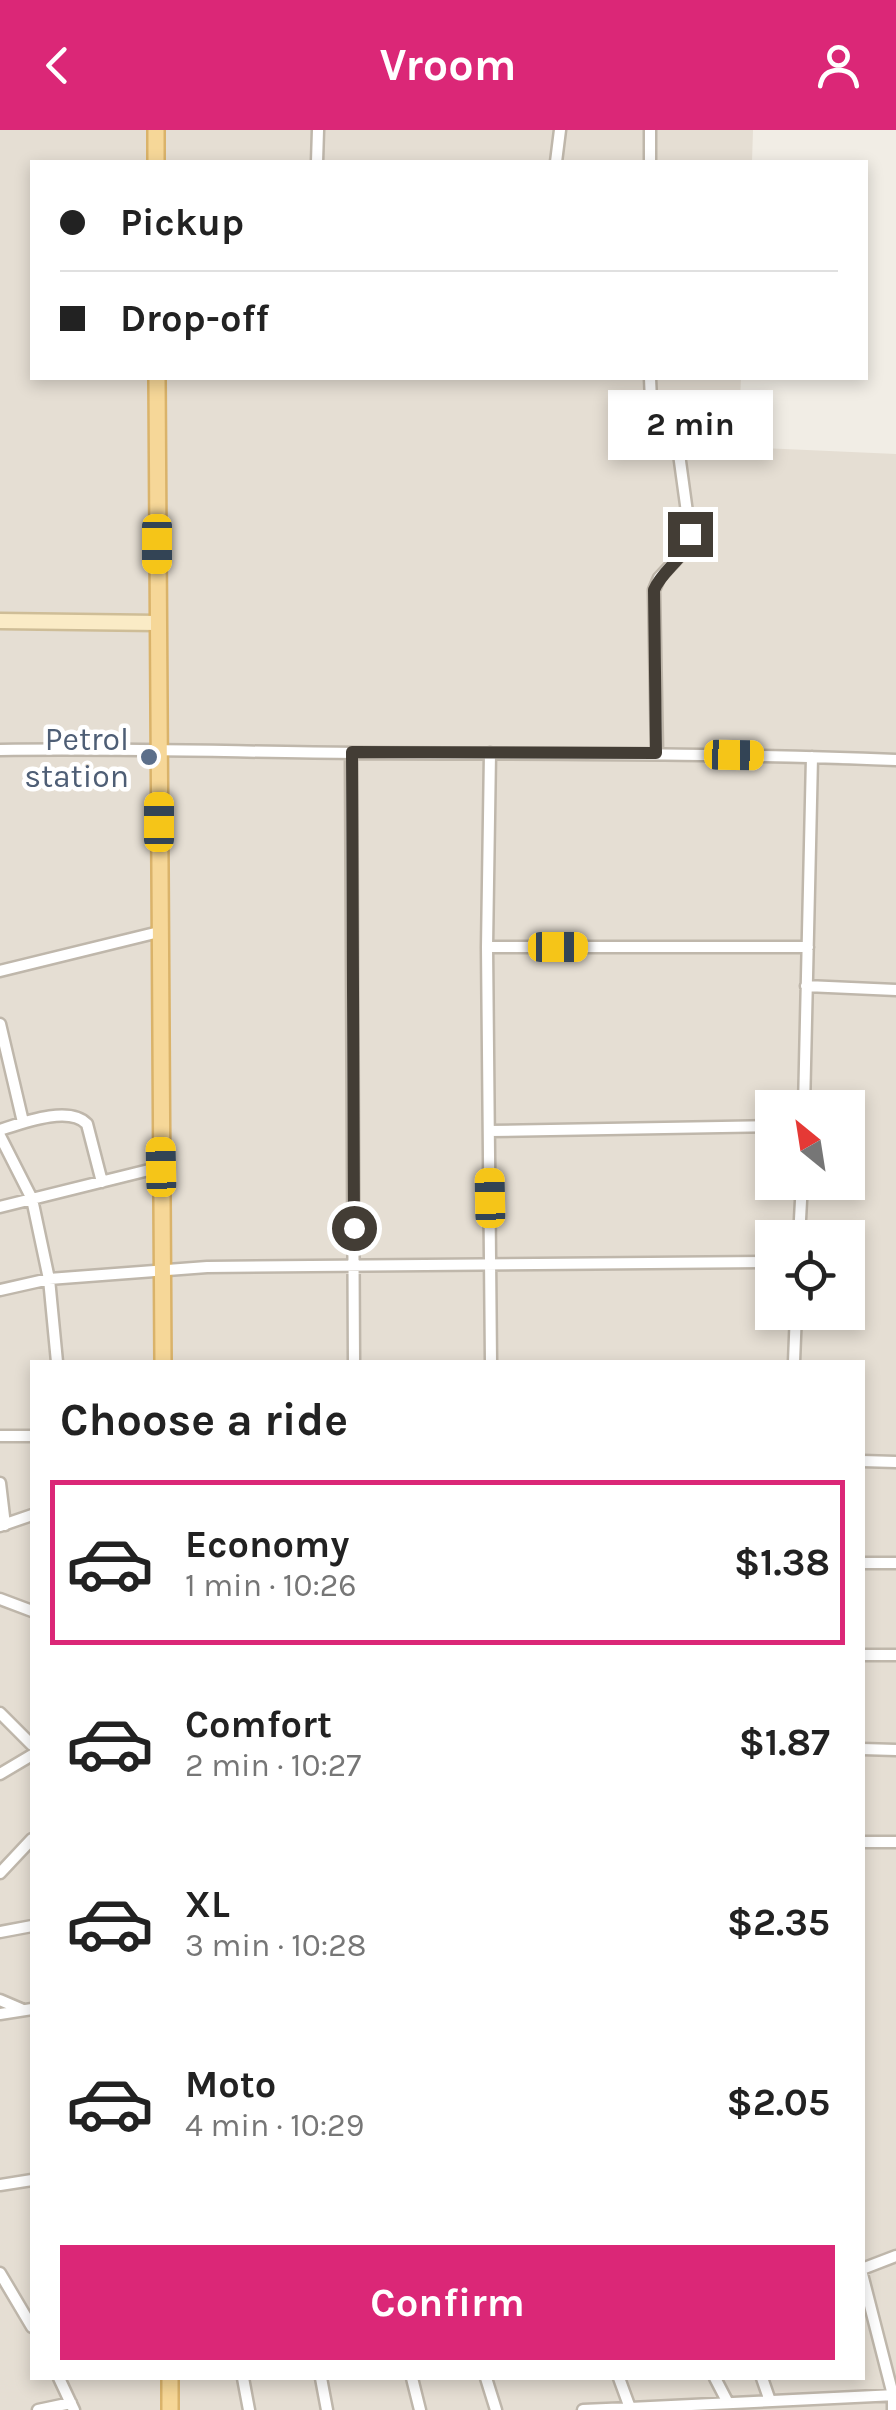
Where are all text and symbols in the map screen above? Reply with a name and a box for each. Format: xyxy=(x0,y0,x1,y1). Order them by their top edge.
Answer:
icon: back xyxy=(30,38,85,93)
icon: person xyxy=(811,38,866,93)
text: Vroom xyxy=(380,39,516,91)
text: Pickup xyxy=(120,200,244,245)
text: Drop-off xyxy=(120,296,269,341)
callout: 2 min xyxy=(608,389,772,459)
text: 2 min xyxy=(646,406,735,443)
route end xyxy=(668,512,713,557)
car xyxy=(142,514,172,574)
place label: Petrol station xyxy=(24,721,129,795)
car xyxy=(704,739,764,771)
marker: Petrol station xyxy=(138,746,160,768)
car xyxy=(144,792,174,852)
car xyxy=(528,932,588,962)
north arrow xyxy=(755,1090,865,1200)
map controls xyxy=(755,1090,865,1330)
car xyxy=(145,1137,177,1197)
car xyxy=(474,1168,506,1228)
route start xyxy=(332,1206,377,1251)
button: locate xyxy=(755,1220,865,1330)
text: Choose a ride xyxy=(60,1394,348,1446)
icon: car xyxy=(65,1518,155,1608)
text: Economy xyxy=(185,1522,349,1567)
text: $1.38 xyxy=(734,1540,830,1585)
text: 1 min · 10:26 xyxy=(185,1567,357,1604)
icon: car xyxy=(65,1698,155,1788)
text: Comfort xyxy=(185,1702,332,1747)
text: $1.87 xyxy=(739,1720,830,1765)
text: 2 min · 10:27 xyxy=(185,1747,361,1784)
icon: car xyxy=(65,1878,155,1968)
text: XL xyxy=(185,1882,230,1927)
text: $2.35 xyxy=(727,1900,830,1945)
text: 3 min · 10:28 xyxy=(185,1927,366,1964)
icon: car xyxy=(65,2058,155,2148)
text: Moto xyxy=(185,2062,276,2107)
text: $2.05 xyxy=(727,2080,830,2125)
text: 4 min · 10:29 xyxy=(185,2107,364,2144)
button: Confirm xyxy=(60,2245,835,2360)

